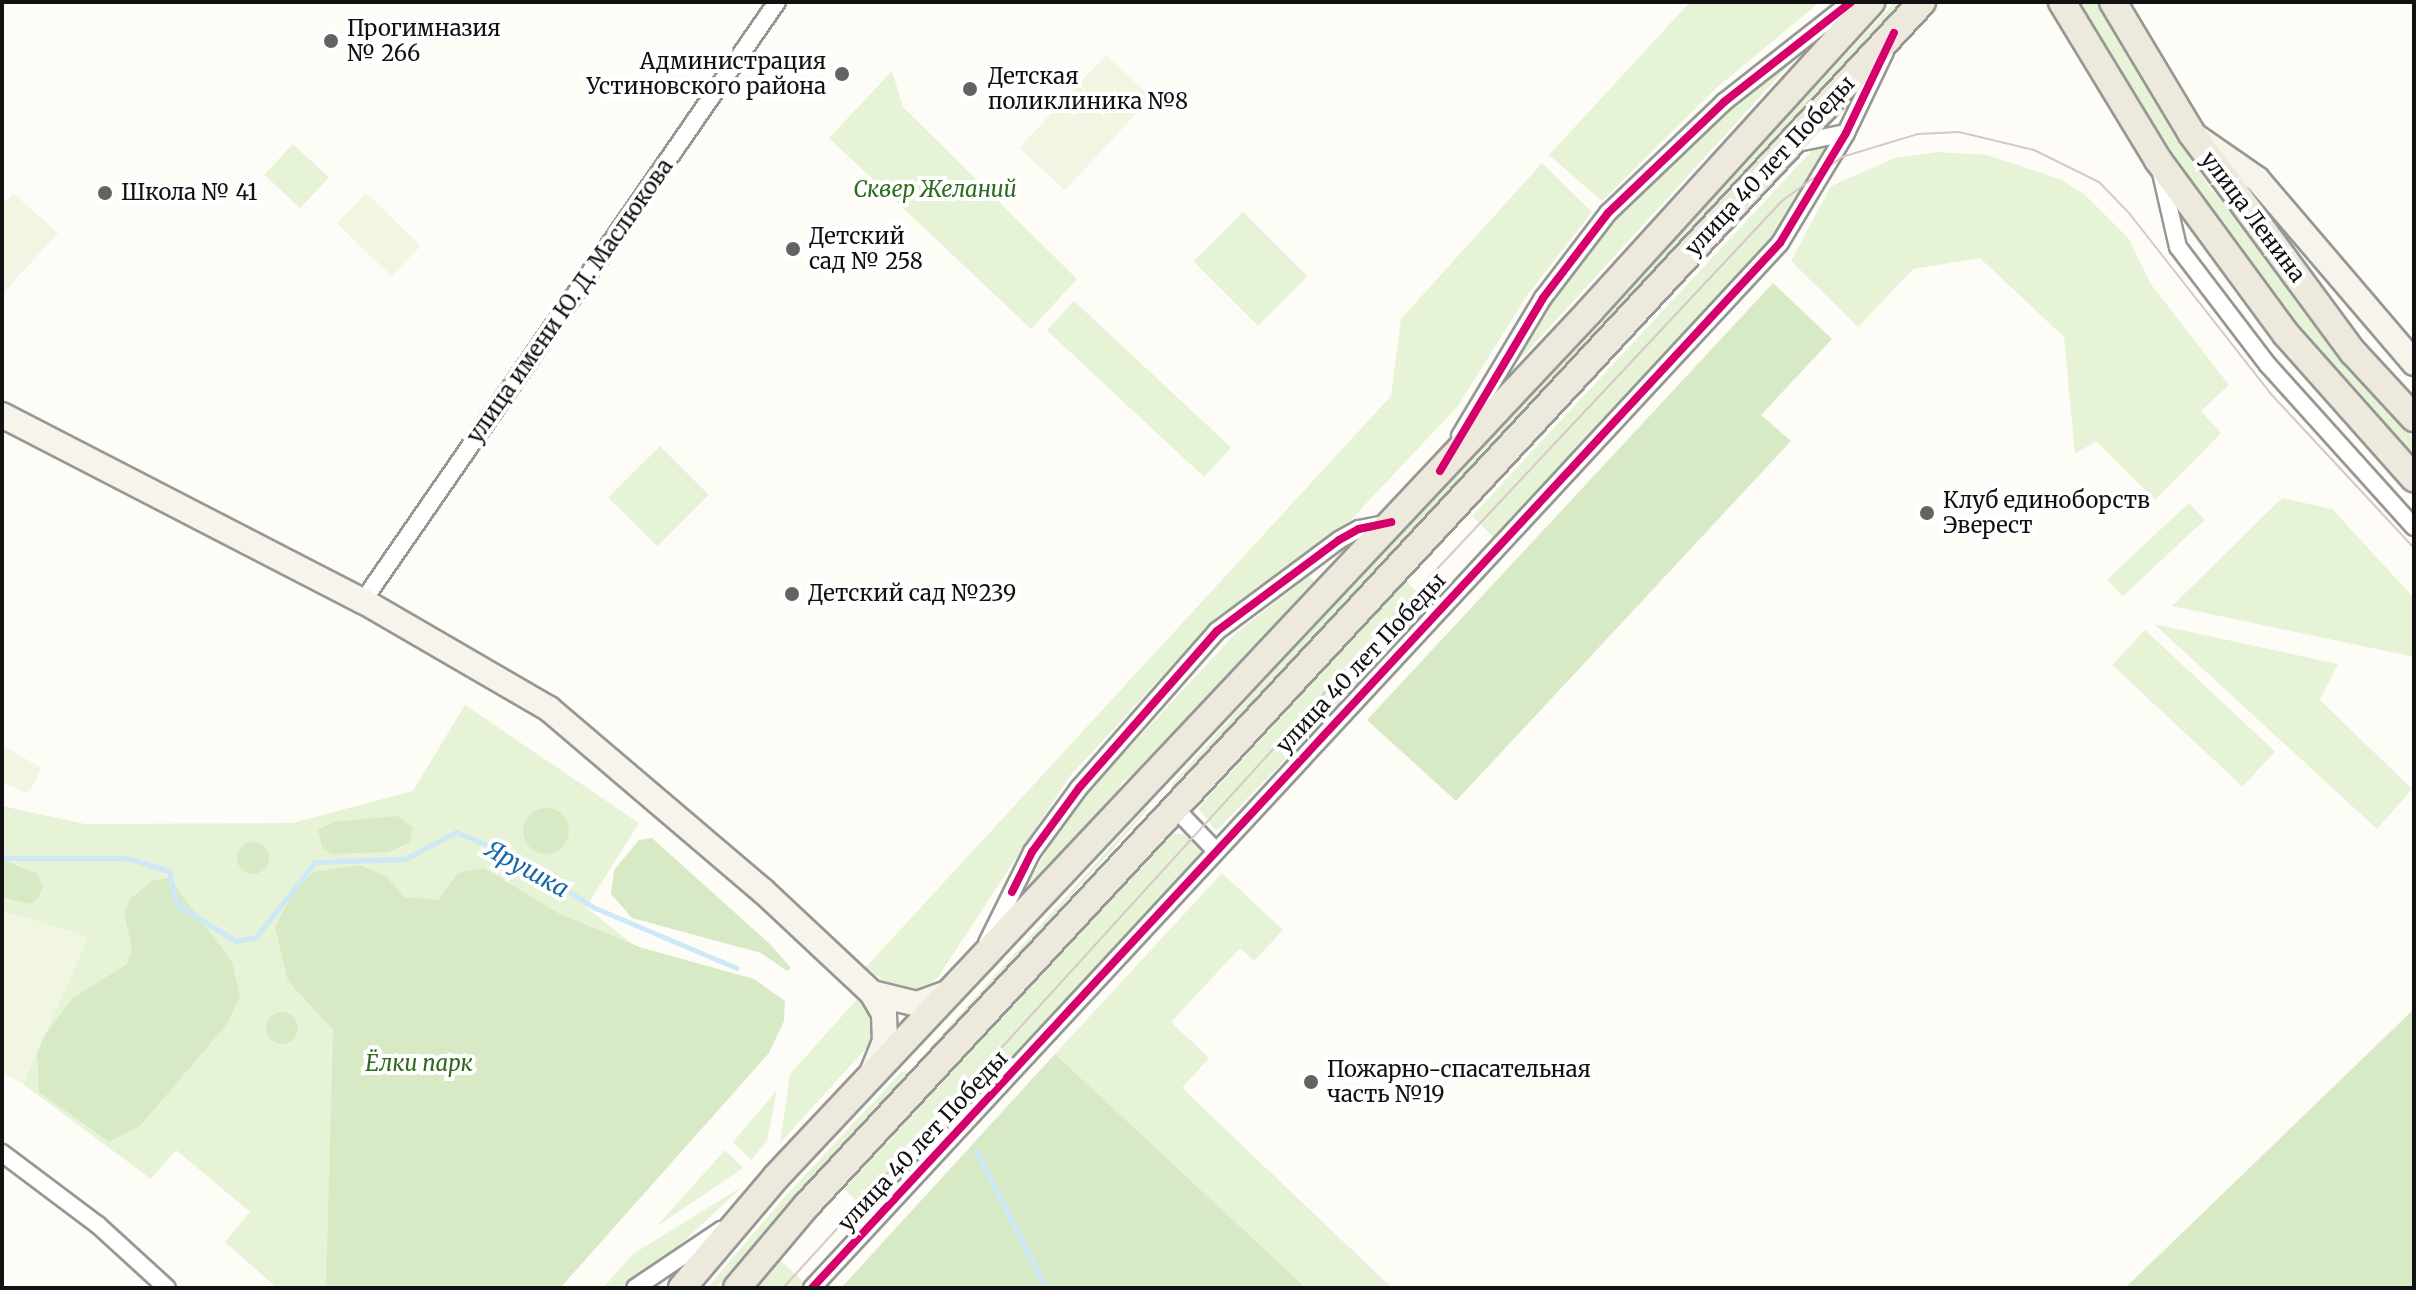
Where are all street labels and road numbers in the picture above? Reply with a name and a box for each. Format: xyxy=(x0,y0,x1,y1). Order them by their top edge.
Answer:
street label: улица 40 лет Победы xyxy=(1680,71,1860,261)
street label: улица Ленина xyxy=(2195,147,2311,287)
street label: улица имени Ю. Д. Маслюкова xyxy=(461,154,679,448)
street label: улица 40 лет Победы xyxy=(1271,568,1451,758)
street label: улица 40 лет Победы xyxy=(833,1046,1013,1236)

